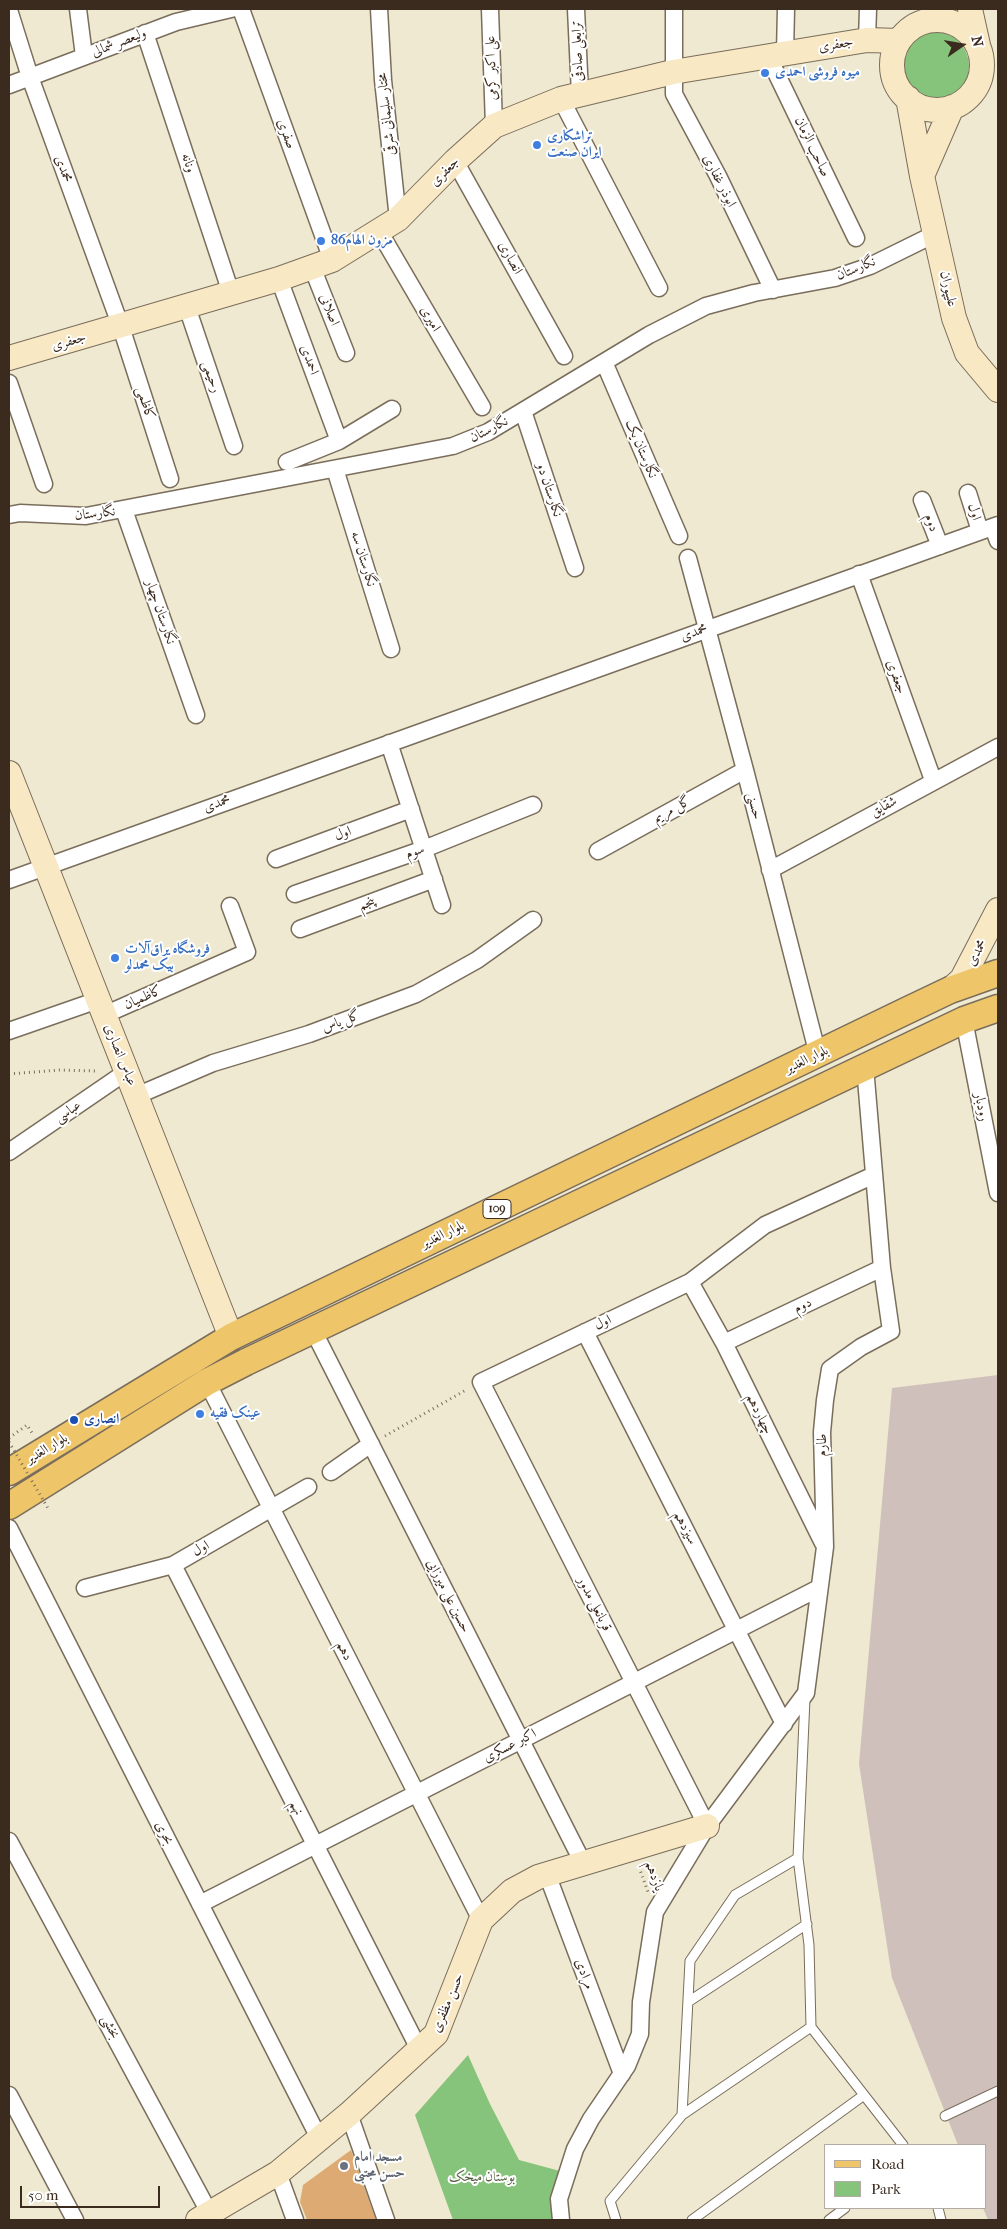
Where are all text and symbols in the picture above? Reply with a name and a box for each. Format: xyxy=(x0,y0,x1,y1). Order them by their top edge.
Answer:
street label: ترابعلی صادقی xyxy=(569,20,587,82)
north arrow xyxy=(937,20,987,70)
street label: ولیعصر شمالی xyxy=(89,25,149,61)
street label: جعفری xyxy=(817,34,855,56)
text: N xyxy=(968,34,987,49)
street label: علی اکبر کرمی xyxy=(482,35,502,101)
place label: میوه فروشی احمدی xyxy=(775,65,860,81)
marker: میوه فروشی احمدی xyxy=(759,67,771,79)
street label: مختار سلیمانی شرقی xyxy=(374,72,400,156)
street label: صاحب الزمان xyxy=(790,114,834,180)
street label: صفری xyxy=(273,117,299,151)
place label: تراشکاری ایران صنعت xyxy=(547,129,602,162)
marker: تراشکاری ایران صنعت xyxy=(531,139,543,151)
street label: ونانه xyxy=(177,151,199,175)
street label: ابوذر غفاری xyxy=(699,152,739,210)
street label: محمدی xyxy=(50,153,76,185)
street label: جعفری xyxy=(427,154,463,190)
place label: مزون الهام86 xyxy=(331,233,393,249)
marker: مزون الهام86 xyxy=(315,235,327,247)
street label: انصاری xyxy=(494,238,526,278)
street label: نگارستان xyxy=(834,254,878,284)
street label: علیپوران xyxy=(936,269,960,309)
street label: اصلانی xyxy=(315,292,343,328)
street label: امیری xyxy=(416,303,444,335)
street label: جعفری xyxy=(50,329,88,355)
street label: احمدی xyxy=(296,343,322,377)
street label: رحیمی xyxy=(198,359,224,395)
street label: کاظمی xyxy=(132,384,158,422)
street label: نگارستان xyxy=(467,413,511,447)
street label: نگارستان یک xyxy=(621,417,661,481)
street label: نگارستان دو xyxy=(532,461,566,519)
street label: اول xyxy=(963,501,985,523)
street label: نگارستان xyxy=(74,504,116,524)
street label: دوم xyxy=(920,511,942,535)
street label: نگارستان سه xyxy=(347,529,379,589)
street label: نگارستان چهار xyxy=(141,577,179,647)
street label: محمدی xyxy=(678,620,710,646)
street label: جعفری xyxy=(882,658,910,696)
street label: محمدی xyxy=(201,791,233,817)
street label: حسنی xyxy=(743,791,765,821)
street label: گل مریم xyxy=(650,793,694,827)
street label: شقایق xyxy=(868,793,900,821)
street label: اول xyxy=(332,823,354,845)
street label: سوم xyxy=(403,841,427,863)
street label: پنجم xyxy=(356,893,378,915)
street label: محمدی xyxy=(963,937,991,969)
place label: فروشگاه یراق‌آلات بیک محمدلو xyxy=(125,942,210,974)
marker: فروشگاه یراق‌آلات بیک محمدلو xyxy=(109,952,121,964)
street label: کاظمیان xyxy=(121,982,165,1014)
street label: گل یاس xyxy=(320,1007,362,1037)
street label: عباس انصاری xyxy=(100,1021,140,1089)
street label: بلوار الغدیر xyxy=(783,1042,831,1078)
street label: رودبار xyxy=(970,1091,992,1123)
street label: عباسی xyxy=(52,1097,84,1127)
road number: 109 xyxy=(483,1200,511,1218)
street label: بلوار الغدیر xyxy=(419,1217,467,1253)
street label: دوم xyxy=(791,1294,815,1318)
street label: اول xyxy=(592,1312,614,1334)
street label: چهاردهم xyxy=(742,1391,776,1437)
place label: عینک فقیه xyxy=(210,1406,261,1422)
marker: عینک فقیه xyxy=(194,1408,206,1420)
place label: انصاری xyxy=(84,1412,119,1428)
marker: انصاری xyxy=(68,1414,80,1426)
street label: بلوار الغدیر xyxy=(23,1430,71,1468)
street label: طارم xyxy=(815,1433,831,1457)
street label: سیزدهم xyxy=(669,1508,701,1548)
street label: اول xyxy=(189,1537,213,1561)
street label: حسین علی میرزایی xyxy=(422,1556,474,1636)
street label: قربانعلی مدور xyxy=(573,1574,615,1634)
street label: دهم xyxy=(332,1638,356,1664)
street label: اکبر عسکری xyxy=(481,1725,539,1767)
street label: نهم xyxy=(285,1798,307,1818)
street label: بحری xyxy=(151,1818,177,1848)
street label: یازدهم xyxy=(641,1858,667,1894)
street label: مرادی xyxy=(571,1956,597,1992)
street label: حسن مظفری xyxy=(428,1971,468,2035)
street label: بخشی xyxy=(97,2012,123,2042)
legend xyxy=(824,2144,987,2209)
place label: مسجد امام حسن مجتبی xyxy=(354,2150,405,2182)
text: Road xyxy=(871,2155,904,2173)
marker: مسجد امام حسن مجتبی xyxy=(338,2160,350,2172)
park label: بوستان میخک xyxy=(449,2170,515,2186)
scale bar xyxy=(22,2176,162,2208)
text: Park xyxy=(871,2180,901,2198)
text: 50 m xyxy=(28,2186,58,2204)

